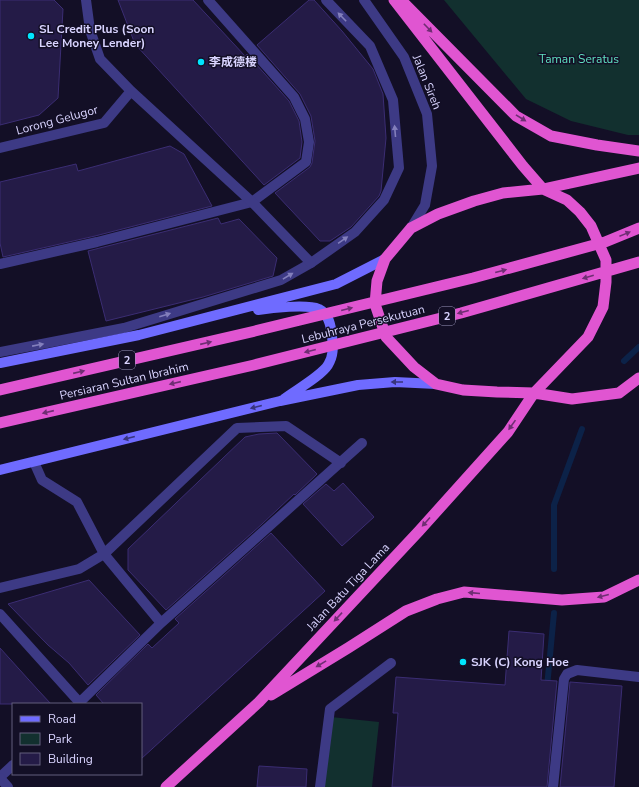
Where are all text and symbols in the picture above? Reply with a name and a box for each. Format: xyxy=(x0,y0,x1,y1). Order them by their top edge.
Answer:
one-way arrow xyxy=(337,12,347,22)
place label: SL Credit Plus (Soon Lee Money Lender) xyxy=(39,21,154,51)
one-way arrow xyxy=(423,23,433,33)
marker: SL Credit Plus (Soon Lee Money Lender) xyxy=(26,31,36,41)
street label: Jalan Sireh xyxy=(408,51,445,112)
park label: Taman Seratus xyxy=(539,51,619,67)
place label: 李成德楼 xyxy=(209,54,257,70)
marker: 李成德楼 xyxy=(196,57,206,67)
street label: Lorong Gelugor xyxy=(14,101,100,139)
one-way arrow xyxy=(515,115,527,122)
one-way arrow xyxy=(392,125,399,137)
one-way arrow xyxy=(619,230,631,237)
one-way arrow xyxy=(338,236,348,244)
one-way arrow xyxy=(495,268,507,274)
one-way arrow xyxy=(282,273,294,280)
one-way arrow xyxy=(582,274,594,280)
street label: Lebuhraya Persekutuan xyxy=(300,301,426,347)
one-way arrow xyxy=(341,305,353,311)
road number: 2 xyxy=(439,307,455,325)
one-way arrow xyxy=(457,309,469,315)
one-way arrow xyxy=(159,312,171,318)
one-way arrow xyxy=(199,339,212,345)
one-way arrow xyxy=(32,341,44,347)
one-way arrow xyxy=(304,348,316,354)
road number: 2 xyxy=(119,351,135,369)
street label: Persiaran Sultan Ibrahim xyxy=(58,358,190,404)
one-way arrow xyxy=(73,368,85,374)
one-way arrow xyxy=(390,379,403,385)
one-way arrow xyxy=(169,381,181,387)
one-way arrow xyxy=(249,405,262,411)
one-way arrow xyxy=(42,410,55,416)
one-way arrow xyxy=(508,420,516,430)
one-way arrow xyxy=(123,436,136,442)
one-way arrow xyxy=(422,517,431,528)
street label: Jalan Batu Tiga Lama xyxy=(302,540,393,635)
one-way arrow xyxy=(468,589,480,596)
one-way arrow xyxy=(597,593,610,599)
one-way arrow xyxy=(334,613,343,622)
place label: SJK (C) Kong Hoe xyxy=(471,654,569,670)
marker: SJK (C) Kong Hoe xyxy=(458,657,468,667)
one-way arrow xyxy=(315,661,327,668)
legend xyxy=(12,703,142,775)
text: Road xyxy=(48,711,76,727)
text: Park xyxy=(48,731,73,747)
text: Building xyxy=(48,751,93,767)

